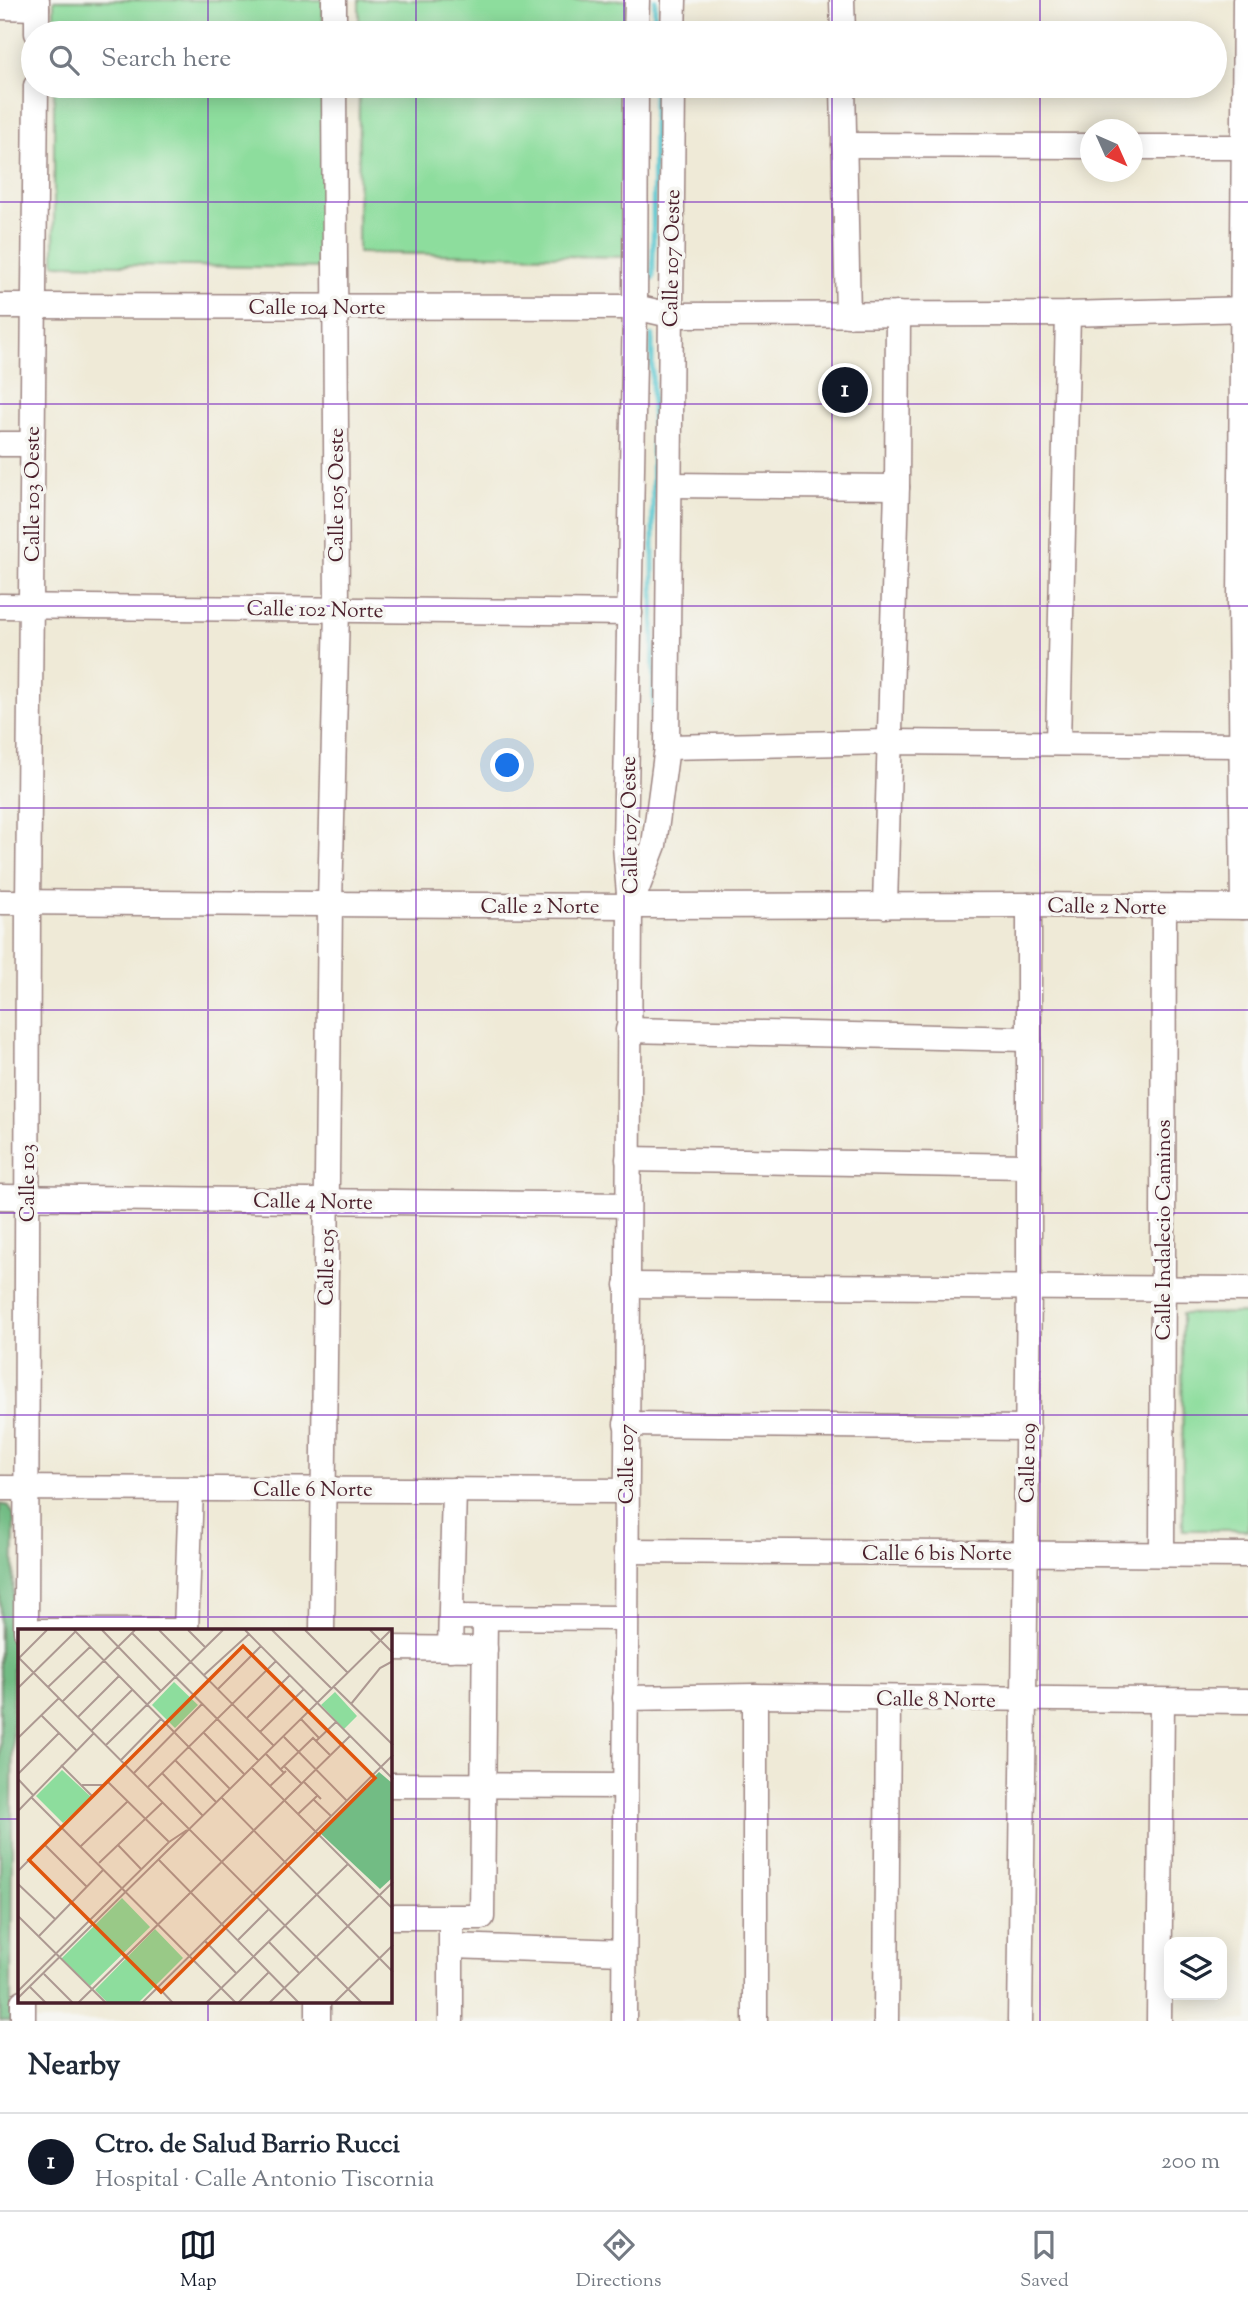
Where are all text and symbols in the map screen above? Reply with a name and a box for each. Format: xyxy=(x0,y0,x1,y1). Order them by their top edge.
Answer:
search box xyxy=(21,21,1227,98)
icon: search xyxy=(45,41,83,79)
text: Search here xyxy=(101,41,231,78)
north arrow xyxy=(1080,119,1143,182)
street label: Calle 107 Oeste xyxy=(657,189,689,327)
street label: Calle 104 Norte xyxy=(249,294,385,324)
pin: 1 xyxy=(822,364,868,416)
street label: Calle 103 Oeste xyxy=(19,426,49,562)
street label: Calle 105 Oeste xyxy=(323,428,353,562)
street label: Calle 102 Norte xyxy=(246,595,384,627)
your location xyxy=(490,748,524,782)
street label: Calle 107 Oeste xyxy=(615,756,647,894)
street label: Calle 2 Norte xyxy=(1047,892,1167,924)
street label: Calle 2 Norte xyxy=(480,893,600,923)
street label: Calle Indalecio Caminos xyxy=(1150,1119,1180,1341)
street label: Calle 103 xyxy=(14,1144,44,1222)
street label: Calle 4 Norte xyxy=(253,1187,373,1219)
street label: Calle 105 xyxy=(312,1228,344,1306)
street label: Calle 107 xyxy=(613,1423,643,1504)
street label: Calle 109 xyxy=(1013,1423,1045,1503)
street label: Calle 6 Norte xyxy=(253,1476,373,1506)
street label: Calle 6 bis Norte xyxy=(862,1540,1012,1570)
inset map xyxy=(18,1629,392,2004)
street label: Calle 8 Norte xyxy=(876,1685,996,1717)
map controls xyxy=(1164,1937,1227,2000)
button: layers xyxy=(1164,1937,1227,2000)
text: Nearby xyxy=(28,2045,120,2088)
text: Ctro. de Salud Barrio Rucci xyxy=(95,2127,400,2164)
text: 1 xyxy=(47,2146,55,2179)
text: 200 m xyxy=(1161,2146,1220,2179)
text: Hospital · Calle Antonio Tiscornia xyxy=(95,2164,434,2197)
tab: Map xyxy=(179,2226,217,2295)
tab: Directions xyxy=(576,2226,661,2295)
tab: Saved xyxy=(1020,2226,1069,2295)

